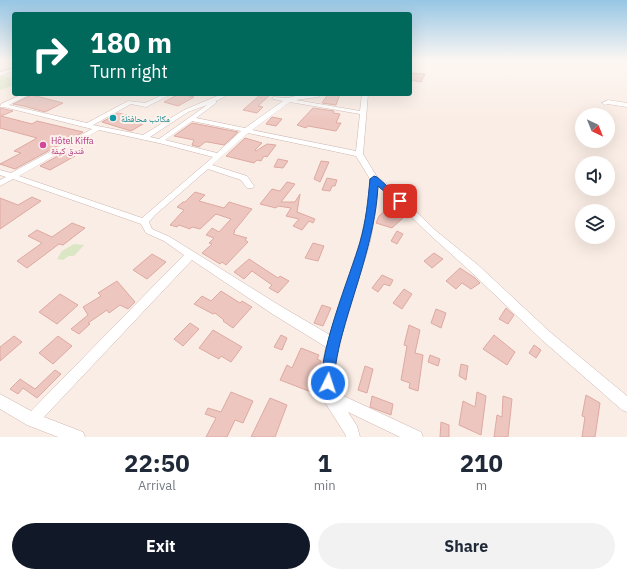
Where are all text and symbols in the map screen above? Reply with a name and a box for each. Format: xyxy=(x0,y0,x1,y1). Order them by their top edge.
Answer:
text: 180 m xyxy=(90,24,172,61)
icon: right xyxy=(24,28,76,80)
text: Turn right xyxy=(90,60,168,83)
north arrow xyxy=(575,108,615,148)
map controls xyxy=(575,108,615,244)
marker: مكاتب محافظة xyxy=(108,113,118,123)
place label: مكاتب محافظة xyxy=(121,113,170,124)
place label: Hôtel Kiffa فندق كيفة xyxy=(51,135,94,156)
marker: Hôtel Kiffa فندق كيفة xyxy=(38,140,48,150)
button: sound xyxy=(575,156,615,196)
pin xyxy=(383,184,417,218)
icon: arrive xyxy=(389,190,411,212)
button: layers xyxy=(575,204,615,244)
position arrow xyxy=(307,362,349,404)
text: 22:50 xyxy=(124,447,190,479)
text: 1 xyxy=(317,447,332,479)
text: 210 xyxy=(460,447,503,479)
text: Arrival xyxy=(138,477,176,494)
text: min xyxy=(314,477,336,494)
text: m xyxy=(476,477,487,494)
button: Exit xyxy=(12,523,310,569)
button: Share xyxy=(318,523,615,569)

